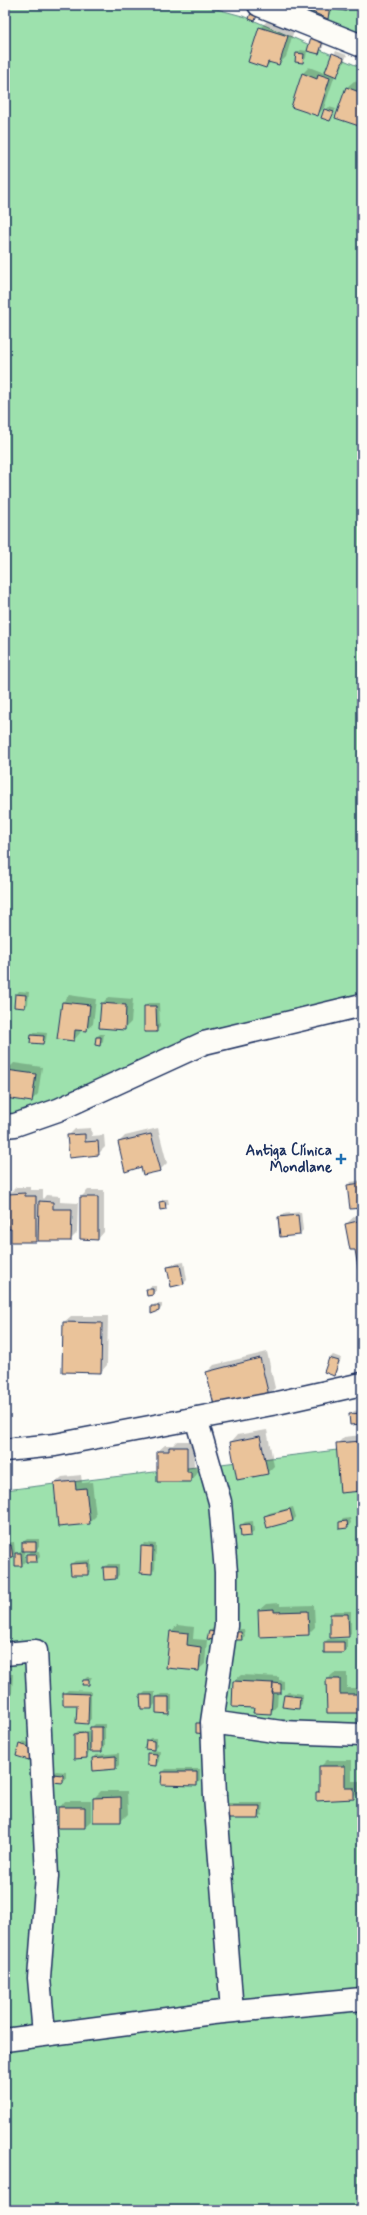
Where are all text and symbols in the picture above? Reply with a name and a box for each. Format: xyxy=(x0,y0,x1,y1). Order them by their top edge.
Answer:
place label: Antiga Clínica Mondlane xyxy=(246,1141,332,1178)
marker: Antiga Clínica Mondlane xyxy=(335,1153,347,1165)

